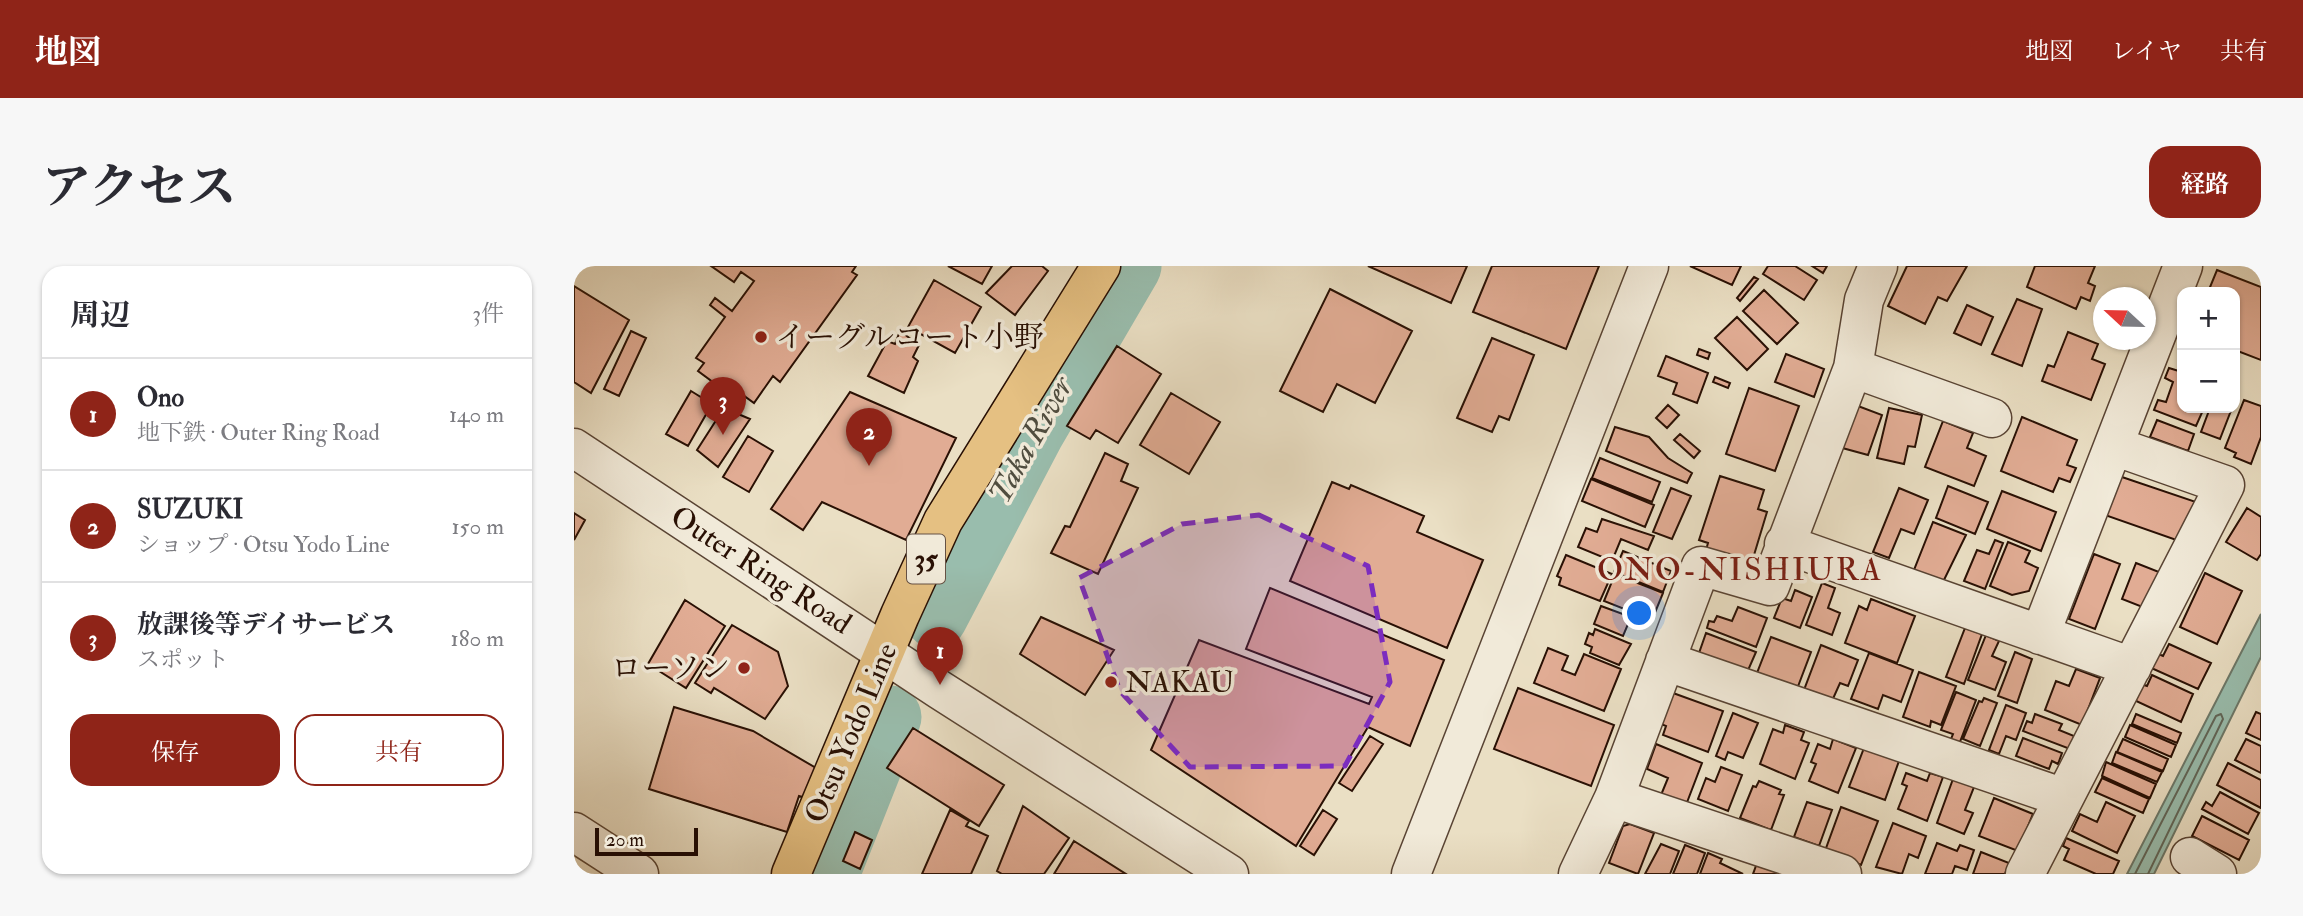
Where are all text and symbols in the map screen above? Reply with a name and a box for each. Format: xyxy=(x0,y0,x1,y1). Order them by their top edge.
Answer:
text: 地図 xyxy=(35,32,101,73)
text: 地図 xyxy=(2025,36,2073,67)
text: レイヤ xyxy=(2111,36,2182,67)
text: 共有 xyxy=(2220,36,2268,67)
button: 経路 xyxy=(2149,146,2261,218)
text: アクセス xyxy=(42,157,237,218)
north arrow xyxy=(2093,287,2156,350)
map controls xyxy=(2177,287,2240,413)
button: + xyxy=(2177,287,2240,350)
text: 周辺 xyxy=(70,297,130,334)
text: 3件 xyxy=(472,299,504,328)
place label: イーグルコート小野 xyxy=(775,319,1044,356)
marker: イーグルコート小野 xyxy=(753,329,769,345)
button: − xyxy=(2177,350,2240,413)
water label: Taka River xyxy=(980,368,1083,510)
pin: 3 xyxy=(700,377,746,435)
text: Ono xyxy=(137,382,184,414)
text: 1 xyxy=(89,400,97,429)
text: 140 m xyxy=(449,400,504,429)
pin: 2 xyxy=(846,408,892,466)
text: 地下鉄 · Outer Ring Road xyxy=(137,418,380,447)
text: SUZUKI xyxy=(137,494,243,526)
street label: Outer Ring Road xyxy=(664,498,859,642)
text: 2 xyxy=(87,512,99,541)
text: 150 m xyxy=(451,512,504,541)
text: ショップ · Otsu Yodo Line xyxy=(137,530,390,559)
road number: 35 xyxy=(907,534,945,584)
district label: ONO-NISHIURA xyxy=(1597,550,1883,590)
your location xyxy=(1622,596,1656,630)
text: 放課後等デイサービス xyxy=(137,609,395,641)
text: 3 xyxy=(89,624,97,653)
text: 180 m xyxy=(451,624,504,653)
pin: 1 xyxy=(917,627,963,685)
street label: Otsu Yodo Line xyxy=(797,638,905,828)
text: スポット xyxy=(137,645,229,674)
place label: ローソン xyxy=(611,650,730,687)
marker: ローソン xyxy=(736,660,752,676)
place label: NAKAU xyxy=(1125,664,1235,701)
marker: NAKAU xyxy=(1103,674,1119,690)
button: 保存 xyxy=(70,714,280,786)
button: 共有 xyxy=(294,714,504,786)
scale bar xyxy=(595,825,698,857)
text: 20 m xyxy=(606,828,644,852)

